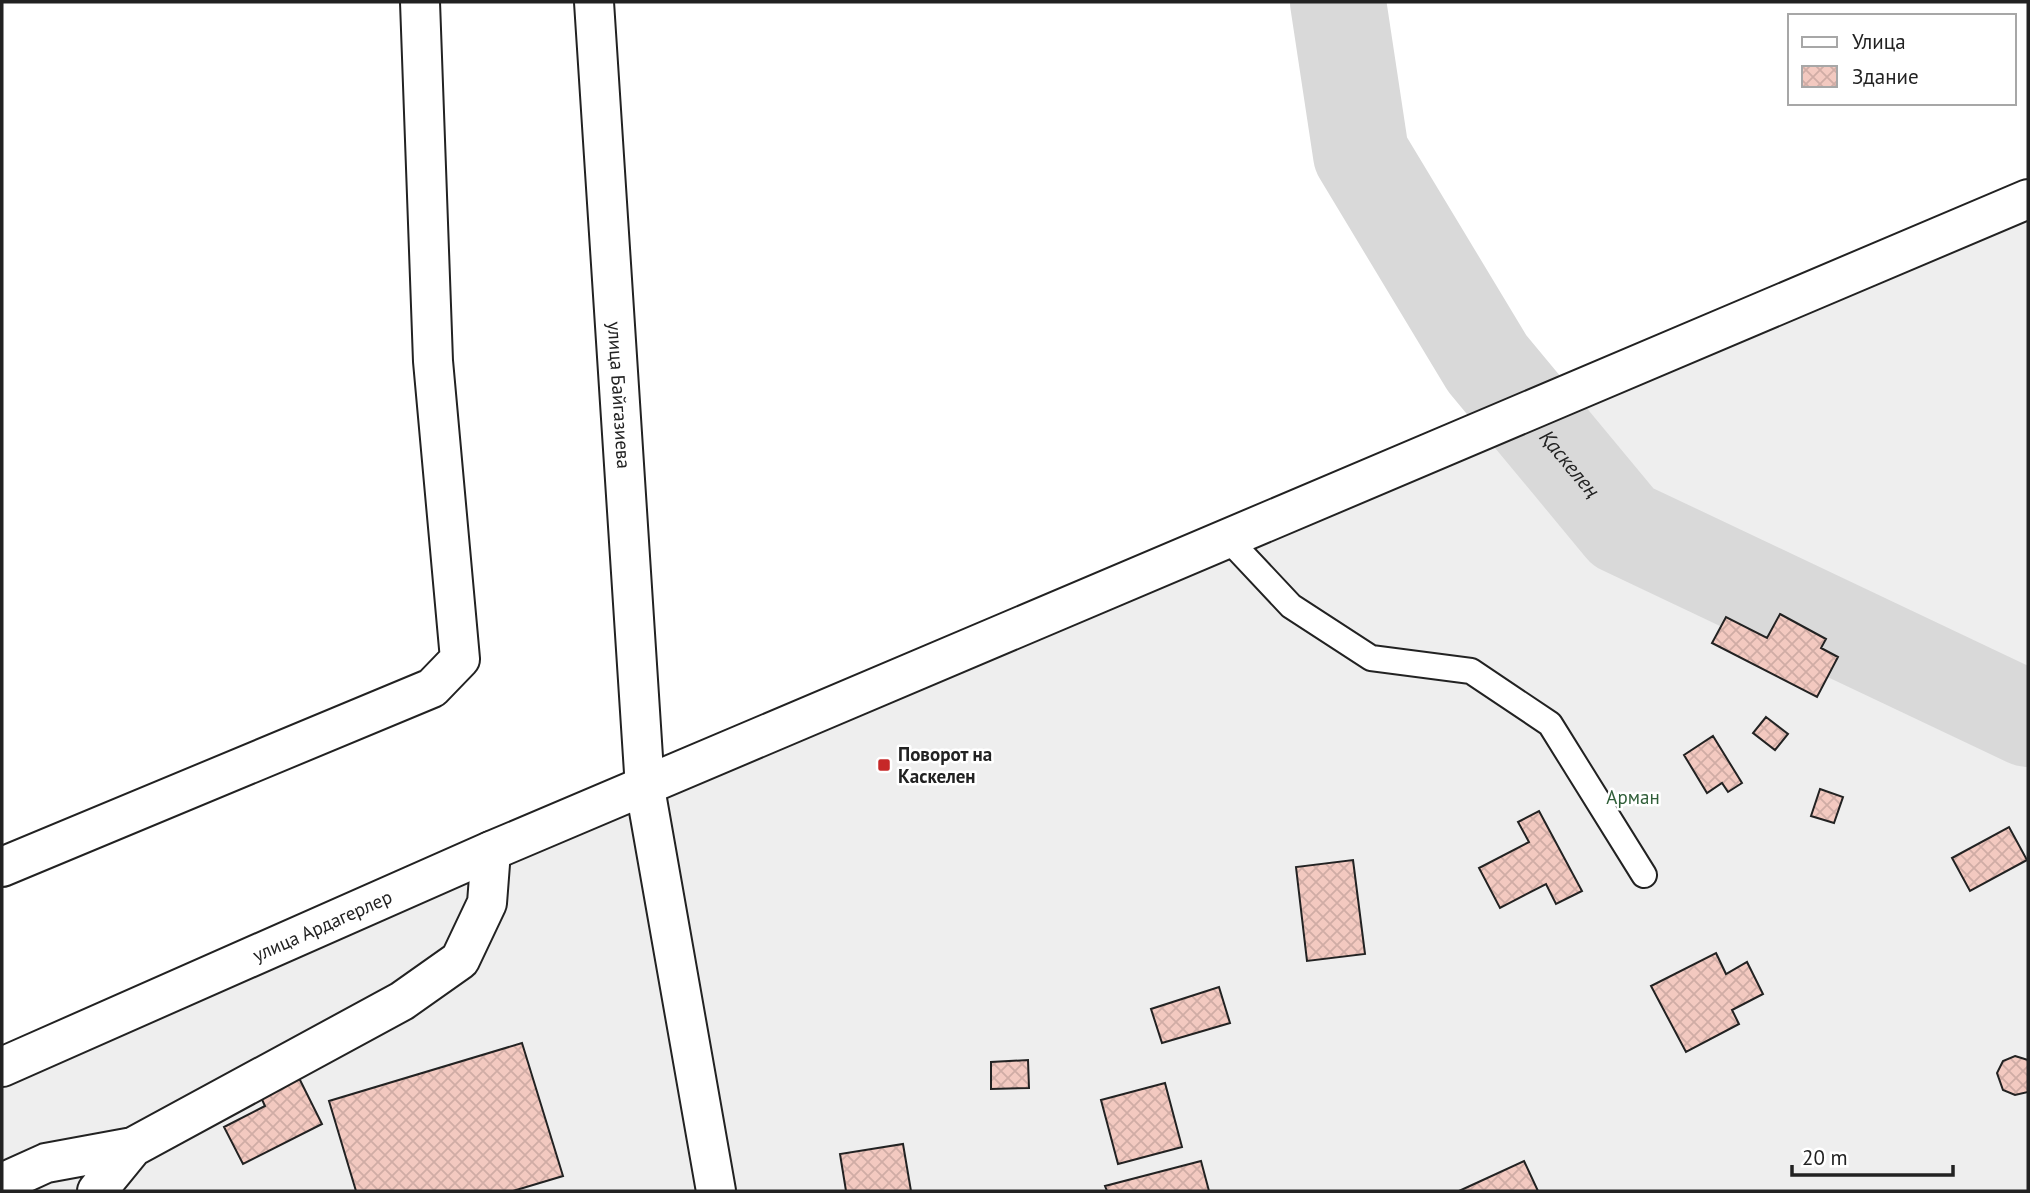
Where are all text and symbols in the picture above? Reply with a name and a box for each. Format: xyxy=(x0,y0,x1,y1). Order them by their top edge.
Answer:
legend xyxy=(1788,14,2016,105)
text: Улица xyxy=(1852,28,1906,55)
text: Здание xyxy=(1852,63,1919,90)
street label: улица Байгазиева xyxy=(603,321,636,470)
water label: Қаскелең xyxy=(1534,424,1606,503)
place label: Поворот на Каскелен xyxy=(898,742,992,788)
marker: Поворот на Каскелен xyxy=(876,757,892,773)
park label: Арман xyxy=(1606,785,1660,809)
street label: улица Ардагерлер xyxy=(249,884,396,967)
scale bar xyxy=(1792,1134,1953,1178)
text: 20 m xyxy=(1802,1144,1848,1171)

